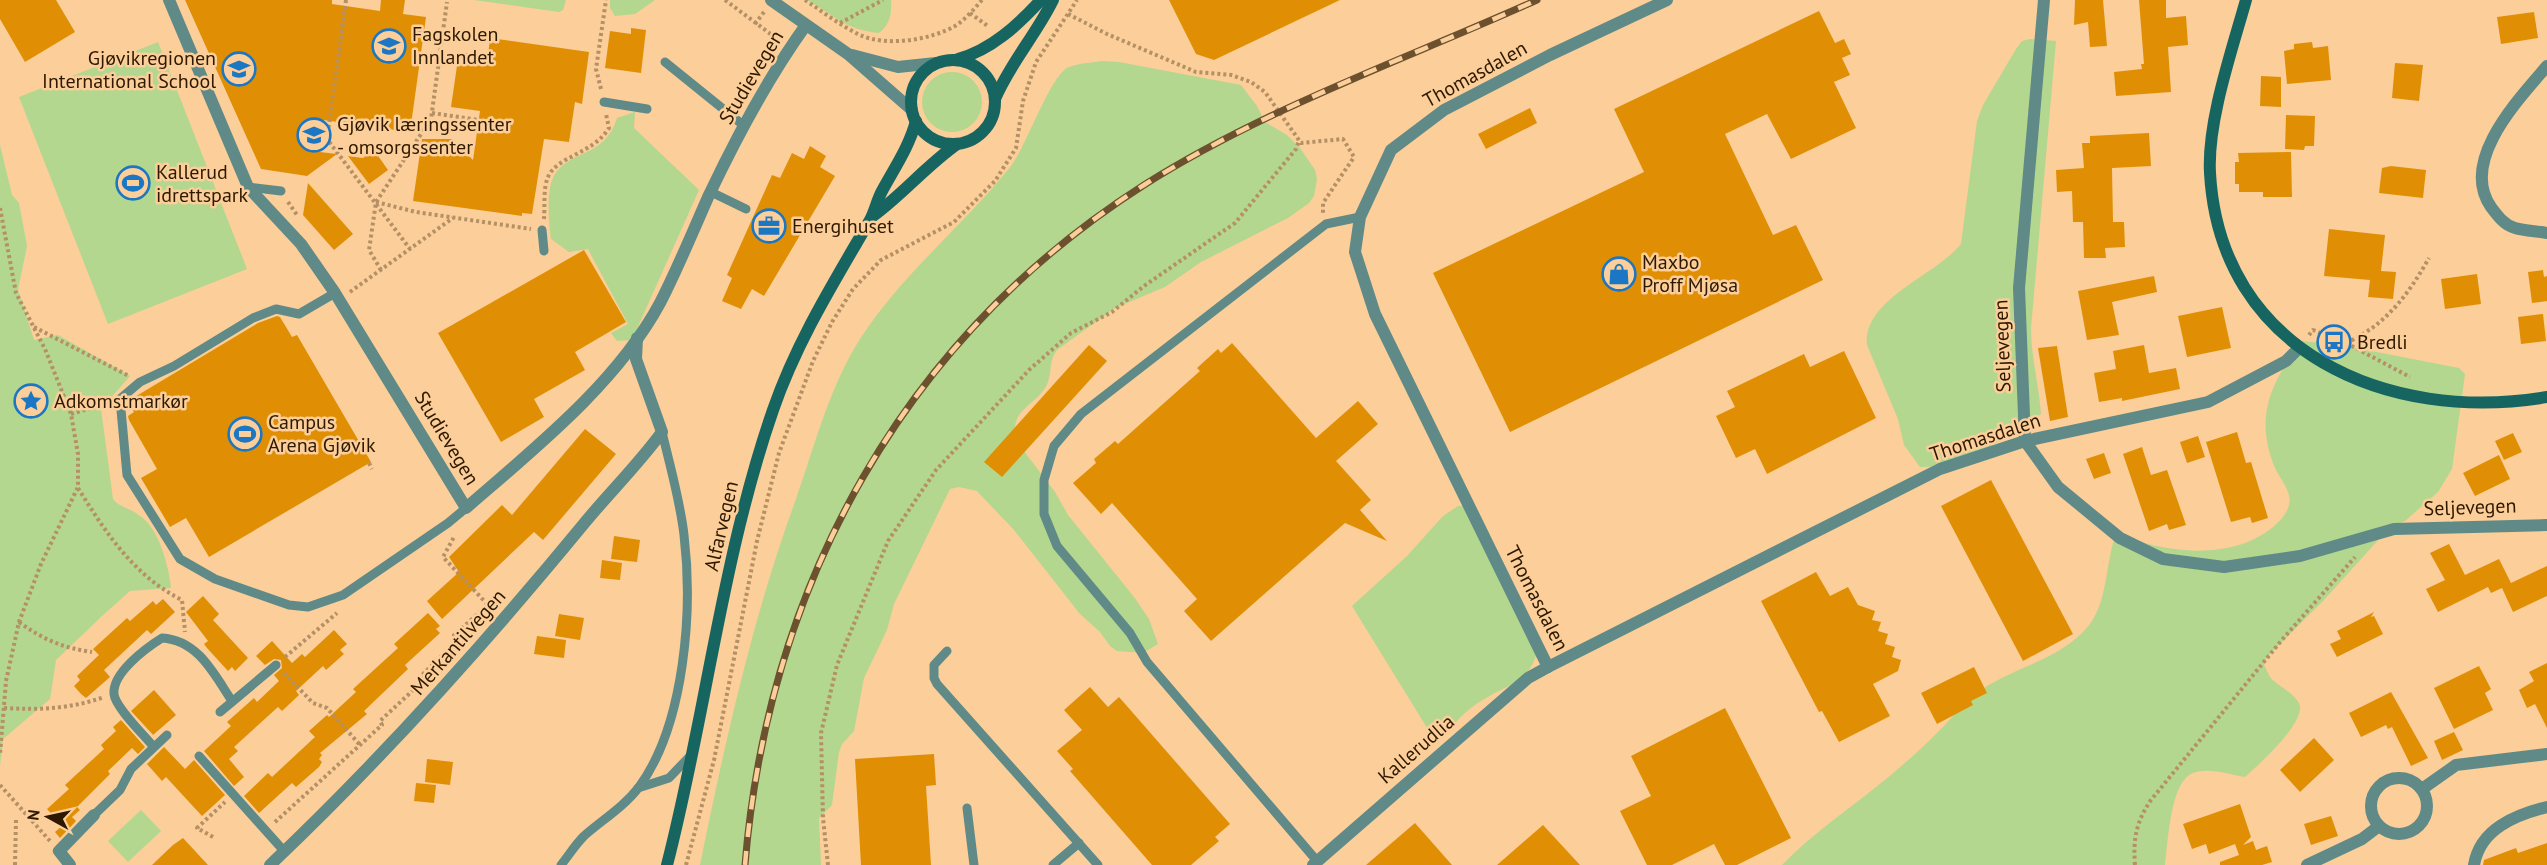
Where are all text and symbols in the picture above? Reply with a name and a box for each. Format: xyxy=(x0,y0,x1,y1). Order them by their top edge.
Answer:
place label: Fagskolen Innlandet xyxy=(412,21,498,70)
street label: Studievegen xyxy=(713,25,789,129)
school or university icon: Fagskolen Innlandet xyxy=(371,28,407,64)
street label: Thomasdalen xyxy=(1418,35,1532,113)
place label: Gjøvikregionen International School xyxy=(42,45,216,94)
school or university icon: Gjøvikregionen International School xyxy=(221,51,257,87)
place label: Gjøvik læringssenter - omsorgssenter xyxy=(337,111,512,160)
school or university icon: Gjøvik læringssenter - omsorgssenter xyxy=(296,117,332,153)
place label: Kallerud idrettspark xyxy=(156,159,249,208)
sports icon: Kallerud idrettspark xyxy=(115,165,151,201)
office icon: Energihuset xyxy=(751,208,787,244)
place label: Energihuset xyxy=(792,213,894,239)
place label: Maxbo Proff Mjøsa xyxy=(1642,249,1738,298)
shop icon: Maxbo Proff Mjøsa xyxy=(1601,256,1637,292)
street label: Seljevegen xyxy=(1987,299,2017,393)
bus stop icon: Bredli xyxy=(2316,324,2352,360)
place label: Bredli xyxy=(2357,329,2408,355)
place icon: Adkomstmarkør xyxy=(13,383,49,419)
street label: Studievegen xyxy=(409,386,485,490)
place label: Adkomstmarkør xyxy=(54,388,188,414)
street label: Thomasdalen xyxy=(1926,407,2044,467)
place label: Campus Arena Gjøvik xyxy=(268,409,376,458)
sports icon: Campus Arena Gjøvik xyxy=(227,416,263,452)
street label: Alfarvegen xyxy=(698,478,744,574)
street label: Seljevegen xyxy=(2423,492,2517,522)
street label: Thomasdalen xyxy=(1499,541,1575,655)
street label: Merkantilvegen xyxy=(405,584,511,700)
street label: Kallerudlia xyxy=(1372,709,1460,789)
north arrow xyxy=(18,787,78,847)
text: N xyxy=(23,808,44,822)

